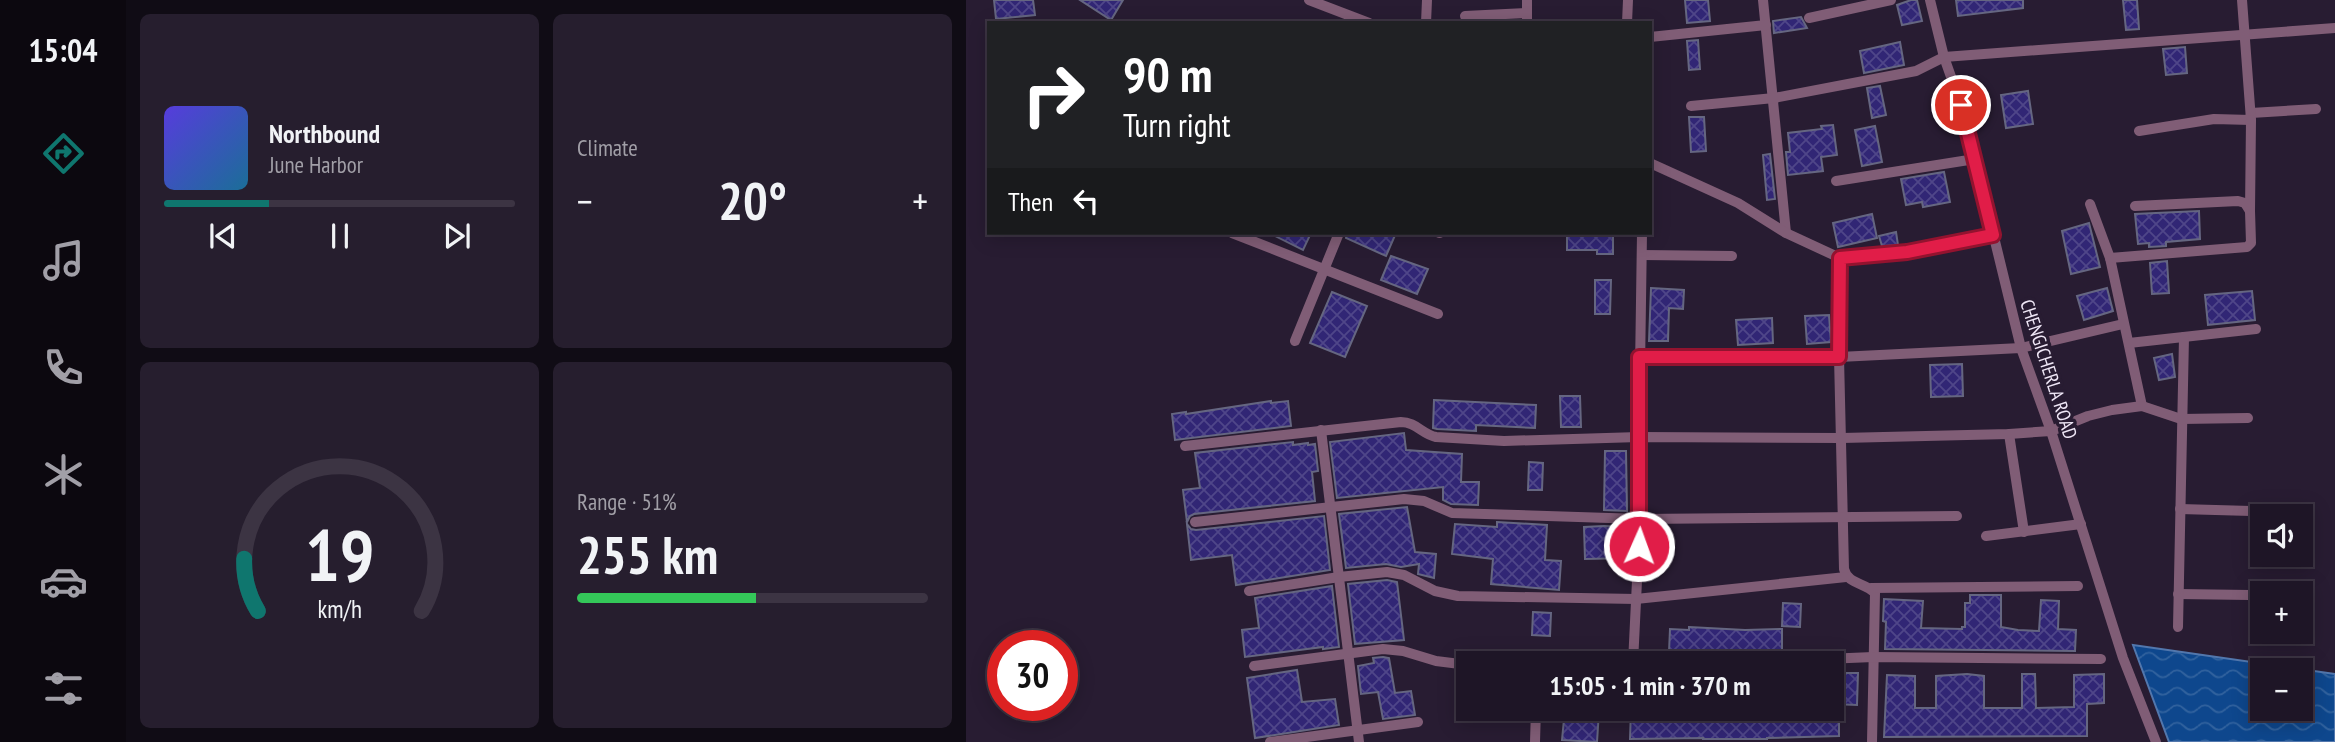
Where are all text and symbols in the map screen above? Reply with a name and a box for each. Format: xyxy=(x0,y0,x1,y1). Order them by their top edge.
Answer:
text: 15:04 xyxy=(28,29,98,71)
text: 90 m xyxy=(1123,42,1212,106)
icon: right xyxy=(1008,49,1099,140)
pin xyxy=(1931,75,1991,135)
icon: arrive xyxy=(1942,86,1980,124)
text: Turn right xyxy=(1123,104,1231,146)
text: Northbound xyxy=(269,117,380,150)
icon: directions xyxy=(39,129,88,178)
text: Climate xyxy=(577,133,638,162)
text: June Harbor xyxy=(269,150,363,179)
text: 20° xyxy=(718,167,787,234)
text: − xyxy=(577,176,593,225)
text: + xyxy=(912,176,928,225)
icon: left xyxy=(1067,182,1105,220)
text: Then xyxy=(1008,185,1053,218)
icon: previous xyxy=(204,217,242,255)
icon: pause xyxy=(321,217,359,255)
icon: next xyxy=(438,217,476,255)
icon: music xyxy=(39,236,88,285)
street label: CHENGICHERLA ROAD xyxy=(2015,296,2083,442)
icon: phone xyxy=(39,343,88,392)
icon: climate xyxy=(39,450,88,499)
text: Range · 51% xyxy=(577,487,677,516)
map controls xyxy=(2250,504,2313,721)
button: sound xyxy=(2250,504,2313,567)
text: 19 xyxy=(305,507,374,601)
position arrow xyxy=(1602,509,1676,583)
text: 255 km xyxy=(577,521,718,588)
icon: car xyxy=(39,557,88,606)
button: + xyxy=(2250,581,2313,644)
text: km/h xyxy=(317,593,362,625)
speed limit sign: 30 xyxy=(987,630,1078,721)
button: − xyxy=(2250,658,2313,721)
icon: filters xyxy=(39,664,88,713)
text: 15:05 · 1 min · 370 m xyxy=(1550,669,1750,702)

